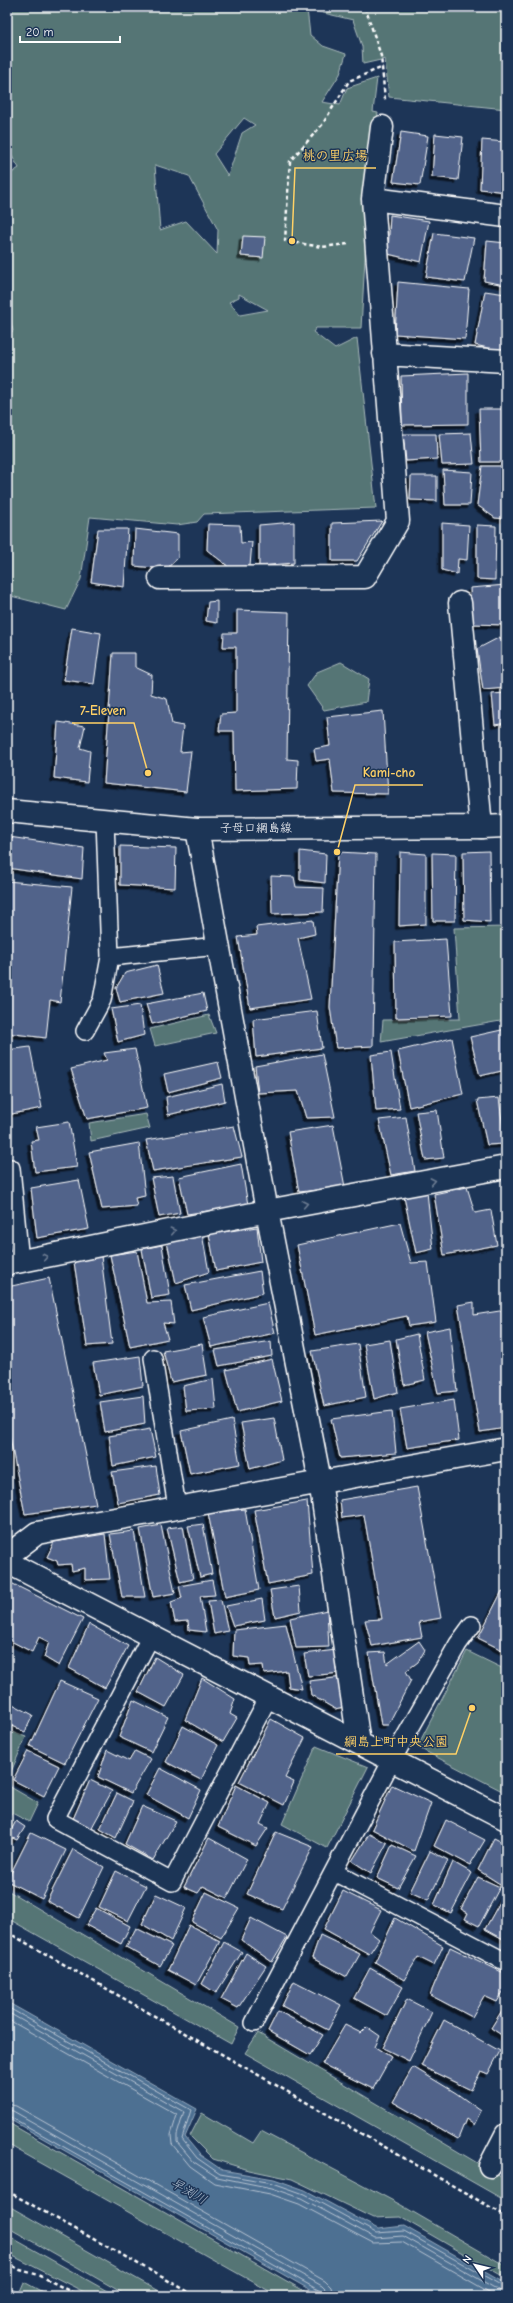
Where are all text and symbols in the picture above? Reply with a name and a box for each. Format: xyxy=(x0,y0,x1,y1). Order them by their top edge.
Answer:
scale bar xyxy=(20,18,120,44)
text: 20 m xyxy=(26,25,54,39)
callout: 桃の里広場 xyxy=(295,143,376,168)
text: 桃の里広場 xyxy=(302,148,368,163)
callout: 7-Eleven xyxy=(72,698,134,723)
text: 7-Eleven xyxy=(80,703,126,718)
callout: Kami-cho xyxy=(355,760,423,785)
text: Kami-cho xyxy=(363,765,415,780)
street label: 子母口綱島線 xyxy=(220,821,292,835)
one-way arrow xyxy=(430,1177,436,1185)
one-way arrow xyxy=(302,1201,308,1209)
one-way arrow xyxy=(169,1227,176,1235)
one-way arrow xyxy=(42,1253,48,1261)
callout: 綱島上町中央公園 xyxy=(336,1729,456,1754)
text: 綱島上町中央公園 xyxy=(344,1734,448,1749)
water label: 早渕川 xyxy=(168,2175,210,2207)
north arrow xyxy=(455,2245,495,2285)
text: N xyxy=(460,2253,475,2266)

